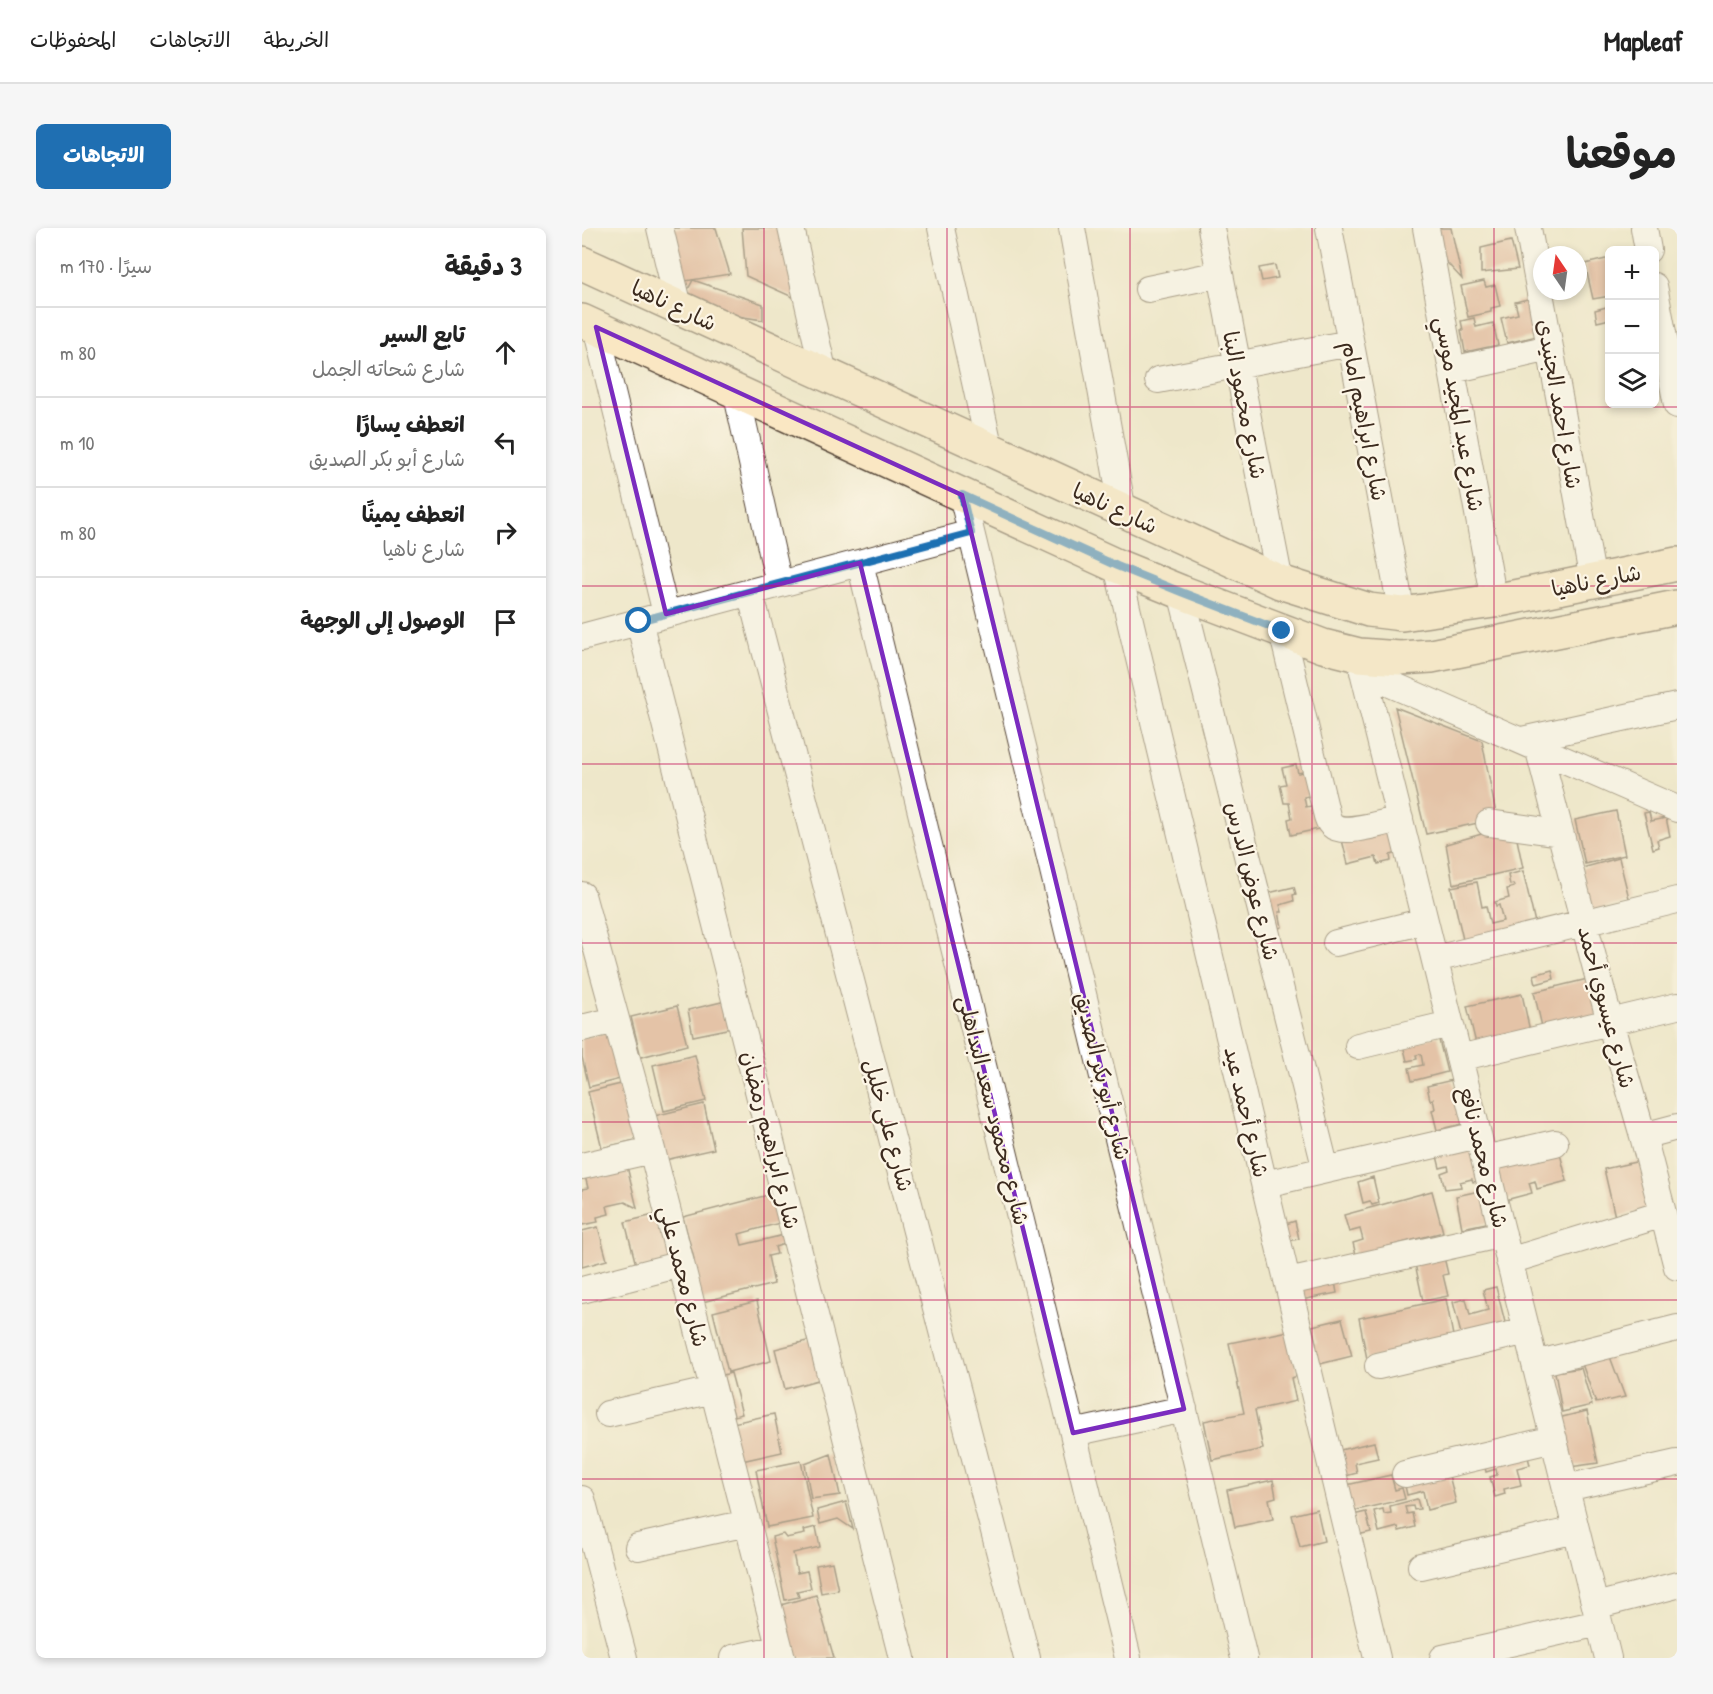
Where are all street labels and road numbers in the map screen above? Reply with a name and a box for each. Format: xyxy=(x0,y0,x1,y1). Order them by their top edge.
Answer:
street label: شارع ناهيا xyxy=(626,272,722,339)
street label: شارع عبد المجيد موسي xyxy=(1423,314,1492,515)
street label: شارع احمد الجنيدى xyxy=(1529,317,1590,491)
street label: شارع محمود البنا xyxy=(1215,328,1274,482)
street label: شارع ابراهيم امام xyxy=(1333,339,1395,504)
street label: شارع ناهيا xyxy=(1067,475,1163,542)
street label: شارع ناهيا xyxy=(1548,557,1644,604)
street label: شارع عوض الدرس xyxy=(1218,799,1287,964)
street label: شارع عيسوي أحمد xyxy=(1569,923,1643,1092)
street label: شارع أبو بكر الصديق xyxy=(1067,989,1138,1163)
street label: شارع محمود سعد البداهلى xyxy=(950,992,1037,1228)
street label: شارع أحمد عيد xyxy=(1216,1044,1277,1181)
street label: شارع ابراهيم رمضان xyxy=(732,1048,808,1233)
street label: شارع على خليل xyxy=(856,1055,921,1195)
street label: شارع محمد نافع xyxy=(1450,1083,1516,1232)
street label: شارع محمد علي xyxy=(647,1202,716,1351)

